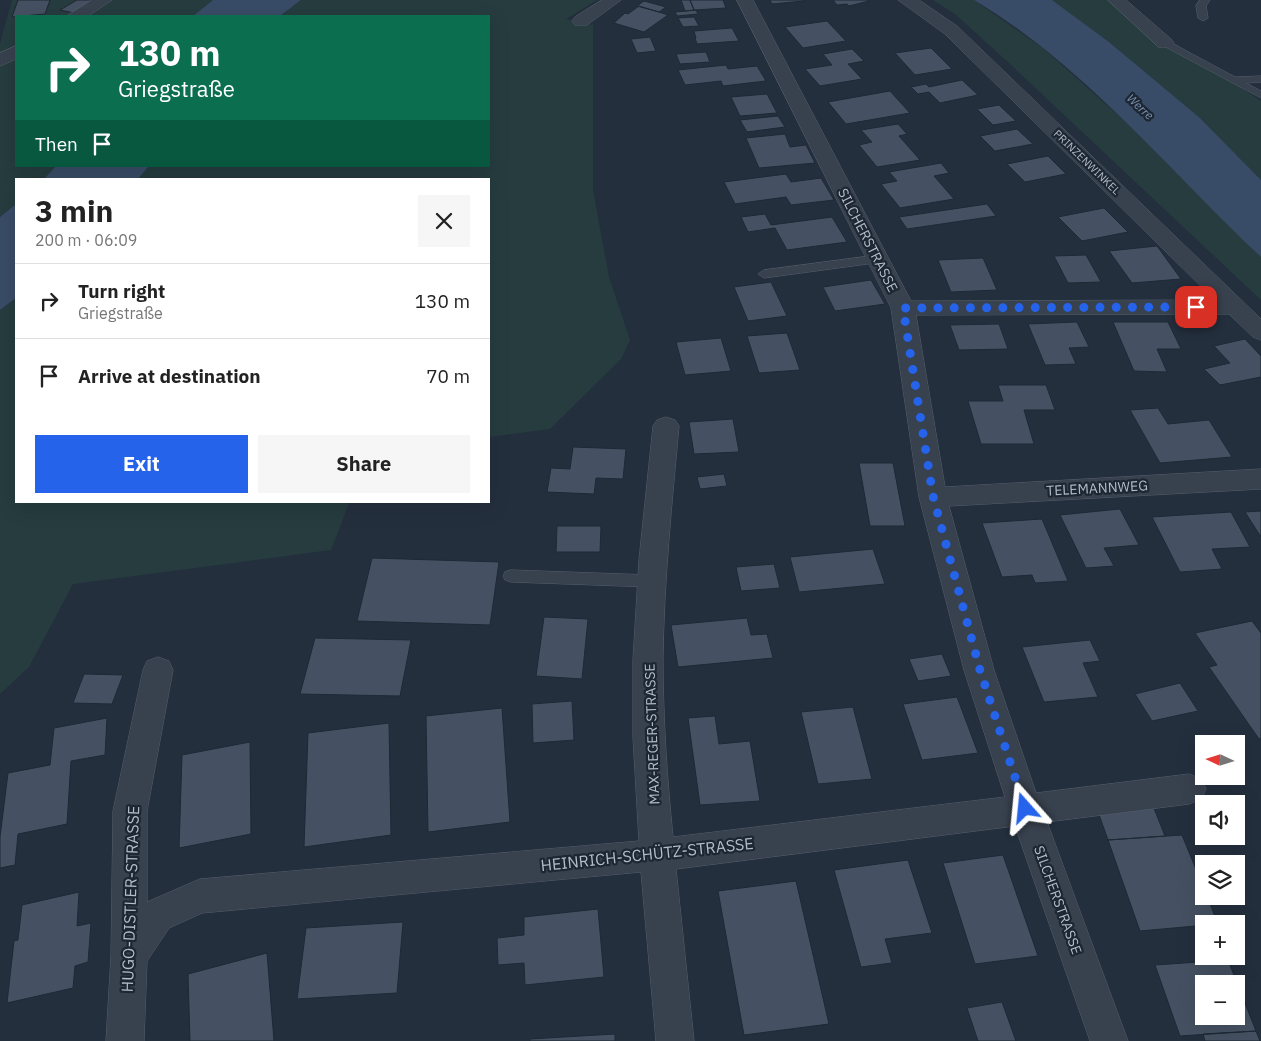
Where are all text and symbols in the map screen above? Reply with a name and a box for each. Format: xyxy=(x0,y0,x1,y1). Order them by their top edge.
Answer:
text: 130 m xyxy=(118,30,221,76)
icon: right xyxy=(35,35,100,100)
text: Griegstraße xyxy=(118,74,235,103)
water label: Werre xyxy=(1124,91,1157,123)
street label: PRINZENWINKEL xyxy=(1051,127,1124,198)
icon: arrive xyxy=(88,130,116,158)
text: Then xyxy=(35,132,78,156)
street label: SILCHERSTRASSE xyxy=(834,185,902,295)
text: 3 min xyxy=(35,191,113,230)
button: close xyxy=(418,195,470,247)
text: 200 m · 06:09 xyxy=(35,230,137,250)
text: Turn right xyxy=(78,279,165,303)
pin xyxy=(1175,286,1217,328)
icon: right xyxy=(35,287,63,315)
text: 130 m xyxy=(415,289,470,313)
icon: arrive xyxy=(1182,293,1210,321)
text: Griegstraße xyxy=(78,303,163,323)
icon: arrive xyxy=(35,362,63,390)
text: Arrive at destination xyxy=(78,364,261,388)
text: 70 m xyxy=(426,364,470,388)
button: Exit xyxy=(35,435,248,493)
button: Share xyxy=(258,435,470,493)
street label: TELEMANNWEG xyxy=(1046,476,1148,500)
street label: MAX-REGER-STRASSE xyxy=(641,663,663,805)
north arrow xyxy=(1195,735,1245,785)
map controls xyxy=(1195,735,1245,1025)
position arrow xyxy=(998,781,1050,833)
button: sound xyxy=(1195,795,1245,845)
street label: HUGO-DISTLER-STRASSE xyxy=(117,805,143,993)
street label: HEINRICH-SCHÜTZ-STRASSE xyxy=(540,833,754,875)
street label: SILCHERSTRASSE xyxy=(1030,843,1086,957)
button: layers xyxy=(1195,855,1245,905)
button: + xyxy=(1195,915,1245,965)
button: − xyxy=(1195,975,1245,1025)

